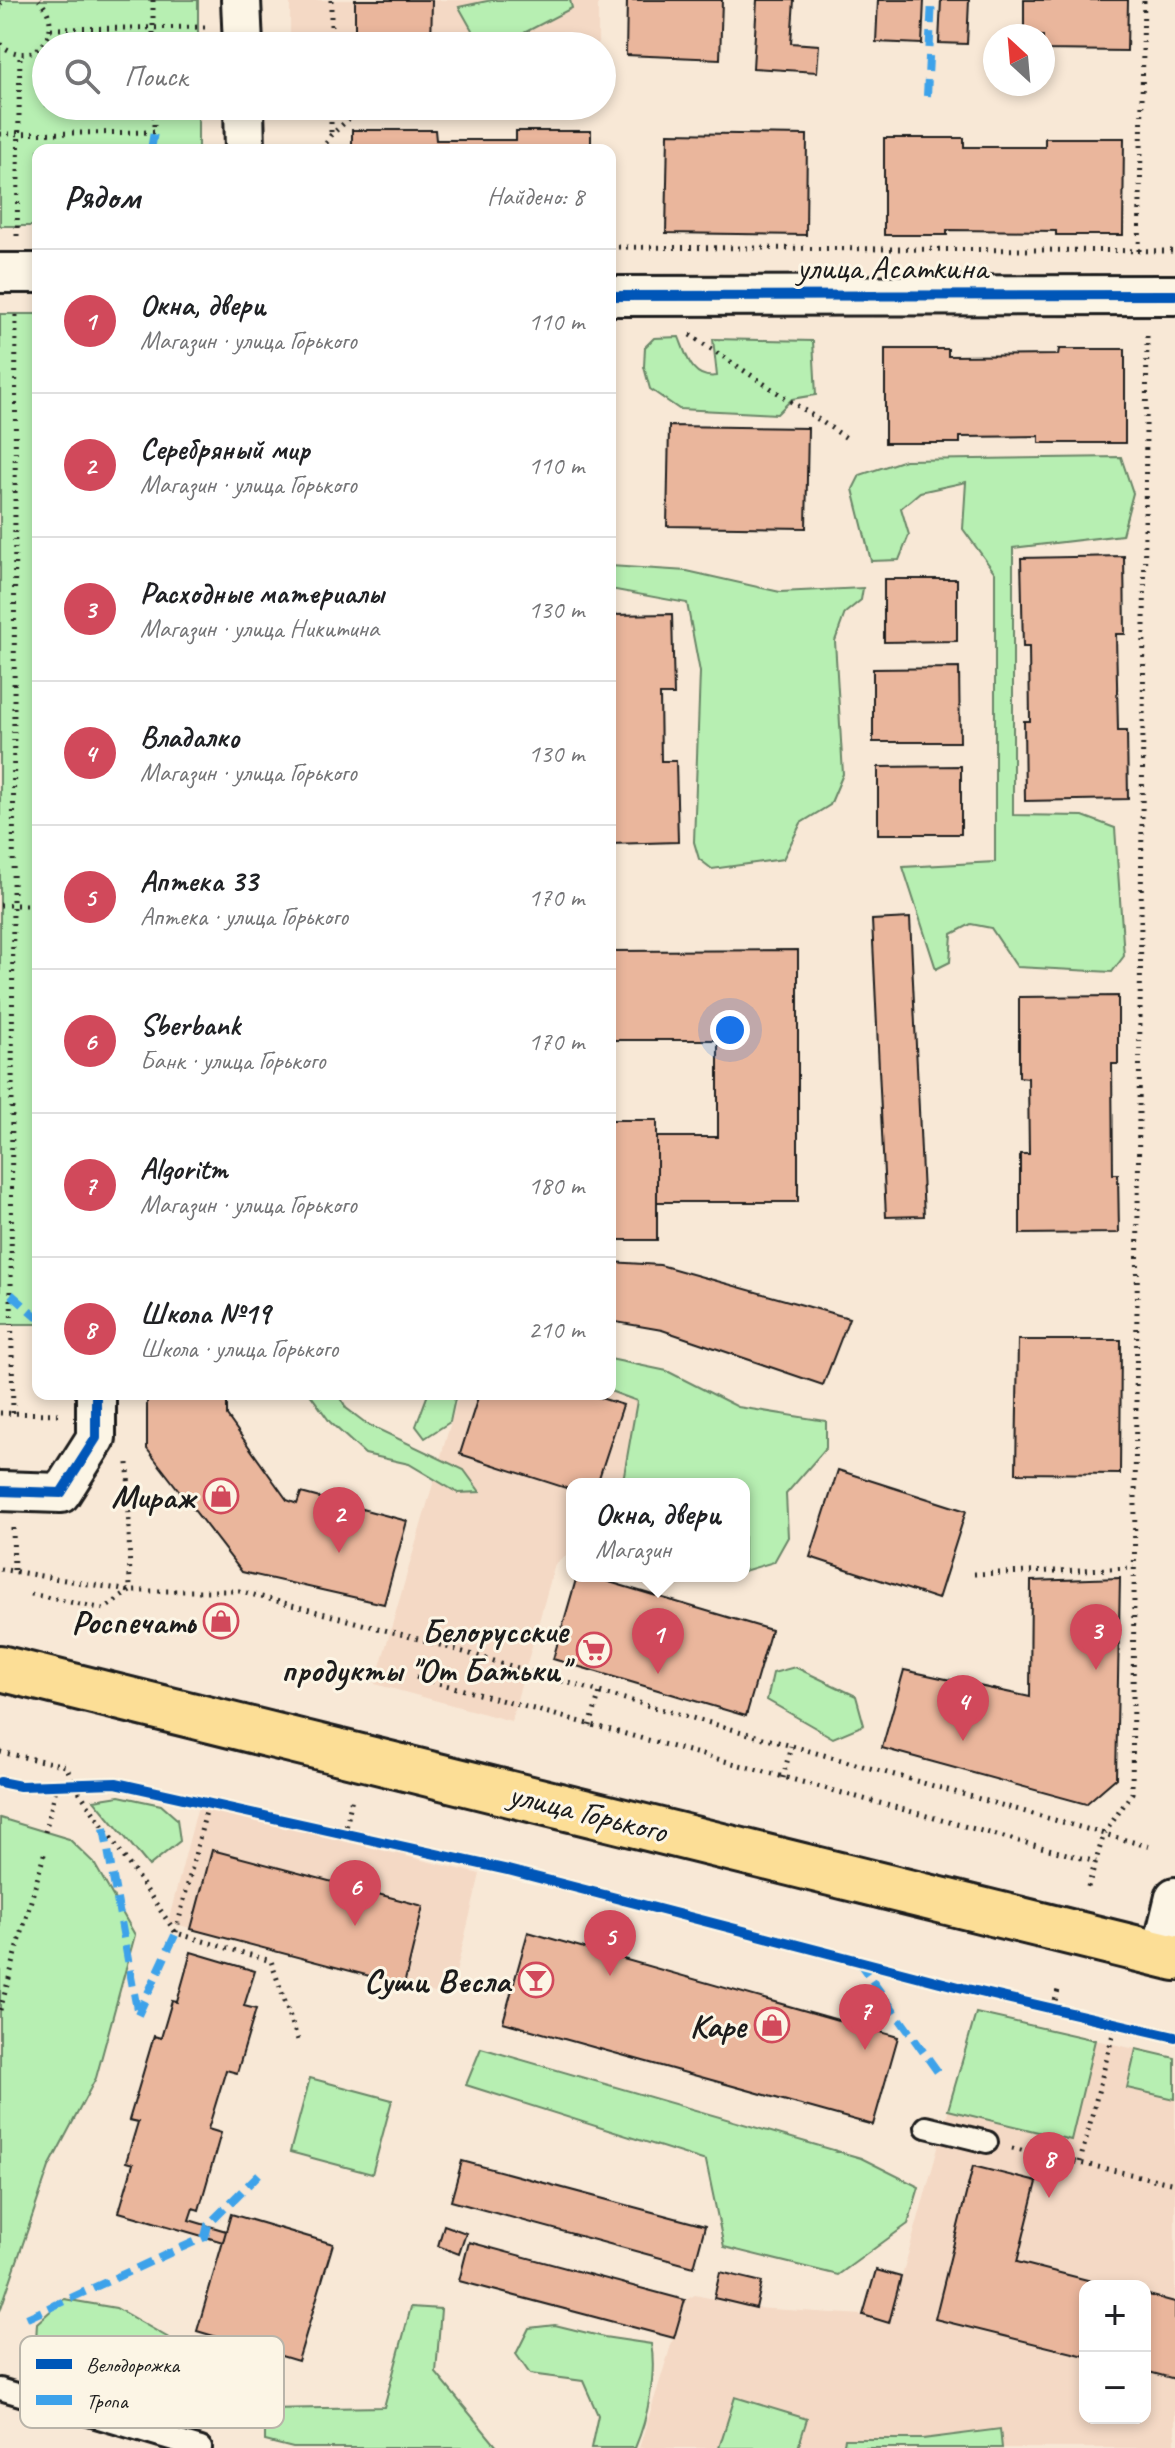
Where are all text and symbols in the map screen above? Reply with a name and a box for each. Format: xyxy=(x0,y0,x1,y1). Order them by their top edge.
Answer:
north arrow xyxy=(983,24,1055,96)
search box xyxy=(32,32,616,120)
icon: search xyxy=(60,54,104,98)
text: Поиск xyxy=(124,57,187,95)
text: Рядом xyxy=(64,175,140,218)
text: Найдено: 8 xyxy=(487,180,584,213)
street label: улица Асаткина xyxy=(795,246,991,289)
text: Окна, двери xyxy=(140,286,266,324)
text: 1 xyxy=(84,305,96,338)
text: 110 m xyxy=(528,305,584,338)
text: Магазин · улица Горького xyxy=(140,324,357,357)
text: Серебряный мир xyxy=(140,430,310,468)
text: 2 xyxy=(84,449,96,482)
text: 110 m xyxy=(528,449,584,482)
text: Магазин · улица Горького xyxy=(140,468,357,501)
text: Расходные материалы xyxy=(140,574,384,612)
text: 3 xyxy=(84,593,96,626)
text: 130 m xyxy=(528,593,584,626)
text: Магазин · улица Никитина xyxy=(140,612,379,645)
text: Владалко xyxy=(140,718,239,756)
text: 4 xyxy=(84,737,96,770)
text: 130 m xyxy=(528,737,584,770)
text: Магазин · улица Горького xyxy=(140,756,357,789)
text: Аптека 33 xyxy=(140,862,257,900)
text: 5 xyxy=(84,881,96,914)
text: 170 m xyxy=(528,881,584,914)
text: Аптека · улица Горького xyxy=(140,900,348,933)
text: Sberbank xyxy=(140,1006,240,1044)
your location xyxy=(710,1010,750,1050)
text: 6 xyxy=(84,1025,96,1058)
text: 170 m xyxy=(528,1025,584,1058)
text: Банк · улица Горького xyxy=(140,1044,326,1077)
text: Algoritm xyxy=(140,1150,227,1188)
text: 7 xyxy=(84,1169,96,1202)
text: 180 m xyxy=(528,1169,584,1202)
text: Магазин · улица Горького xyxy=(140,1188,357,1221)
text: Школа №19 xyxy=(140,1294,270,1332)
text: 8 xyxy=(84,1313,96,1346)
text: 210 m xyxy=(528,1313,584,1346)
text: Школа · улица Горького xyxy=(140,1332,338,1365)
place label: Мираж xyxy=(111,1475,198,1518)
shop icon: Мираж xyxy=(202,1477,240,1515)
popup xyxy=(566,1478,750,1582)
pin: 2 xyxy=(313,1487,365,1553)
text: Окна, двери xyxy=(595,1495,721,1533)
text: Магазин xyxy=(595,1533,671,1566)
place label: Роспечать xyxy=(71,1600,197,1643)
shop icon: Роспечать xyxy=(202,1602,240,1640)
pin: 3 xyxy=(1070,1604,1122,1670)
pin: 1 xyxy=(632,1608,684,1674)
place label: Белорусские продукты "От Батьки" xyxy=(281,1609,575,1691)
supermarket icon: Белорусские продукты "От Батьки" xyxy=(575,1631,613,1669)
pin: 4 xyxy=(937,1675,989,1741)
street label: улица Горького xyxy=(503,1771,673,1853)
pin: 6 xyxy=(329,1860,381,1926)
pin: 5 xyxy=(584,1910,636,1976)
place label: Суши Весла xyxy=(364,1959,513,2002)
bar icon: Суши Весла xyxy=(517,1961,555,1999)
pin: 7 xyxy=(839,1984,891,2050)
place label: Каре xyxy=(690,2004,748,2047)
shop icon: Каре xyxy=(753,2006,791,2044)
pin: 8 xyxy=(1023,2132,1075,2198)
map controls xyxy=(1079,2280,1151,2424)
button: + xyxy=(1079,2280,1151,2352)
legend xyxy=(20,2336,284,2428)
text: Велодорожка xyxy=(86,2351,180,2379)
button: − xyxy=(1079,2352,1151,2424)
text: Тропа xyxy=(86,2387,129,2415)

